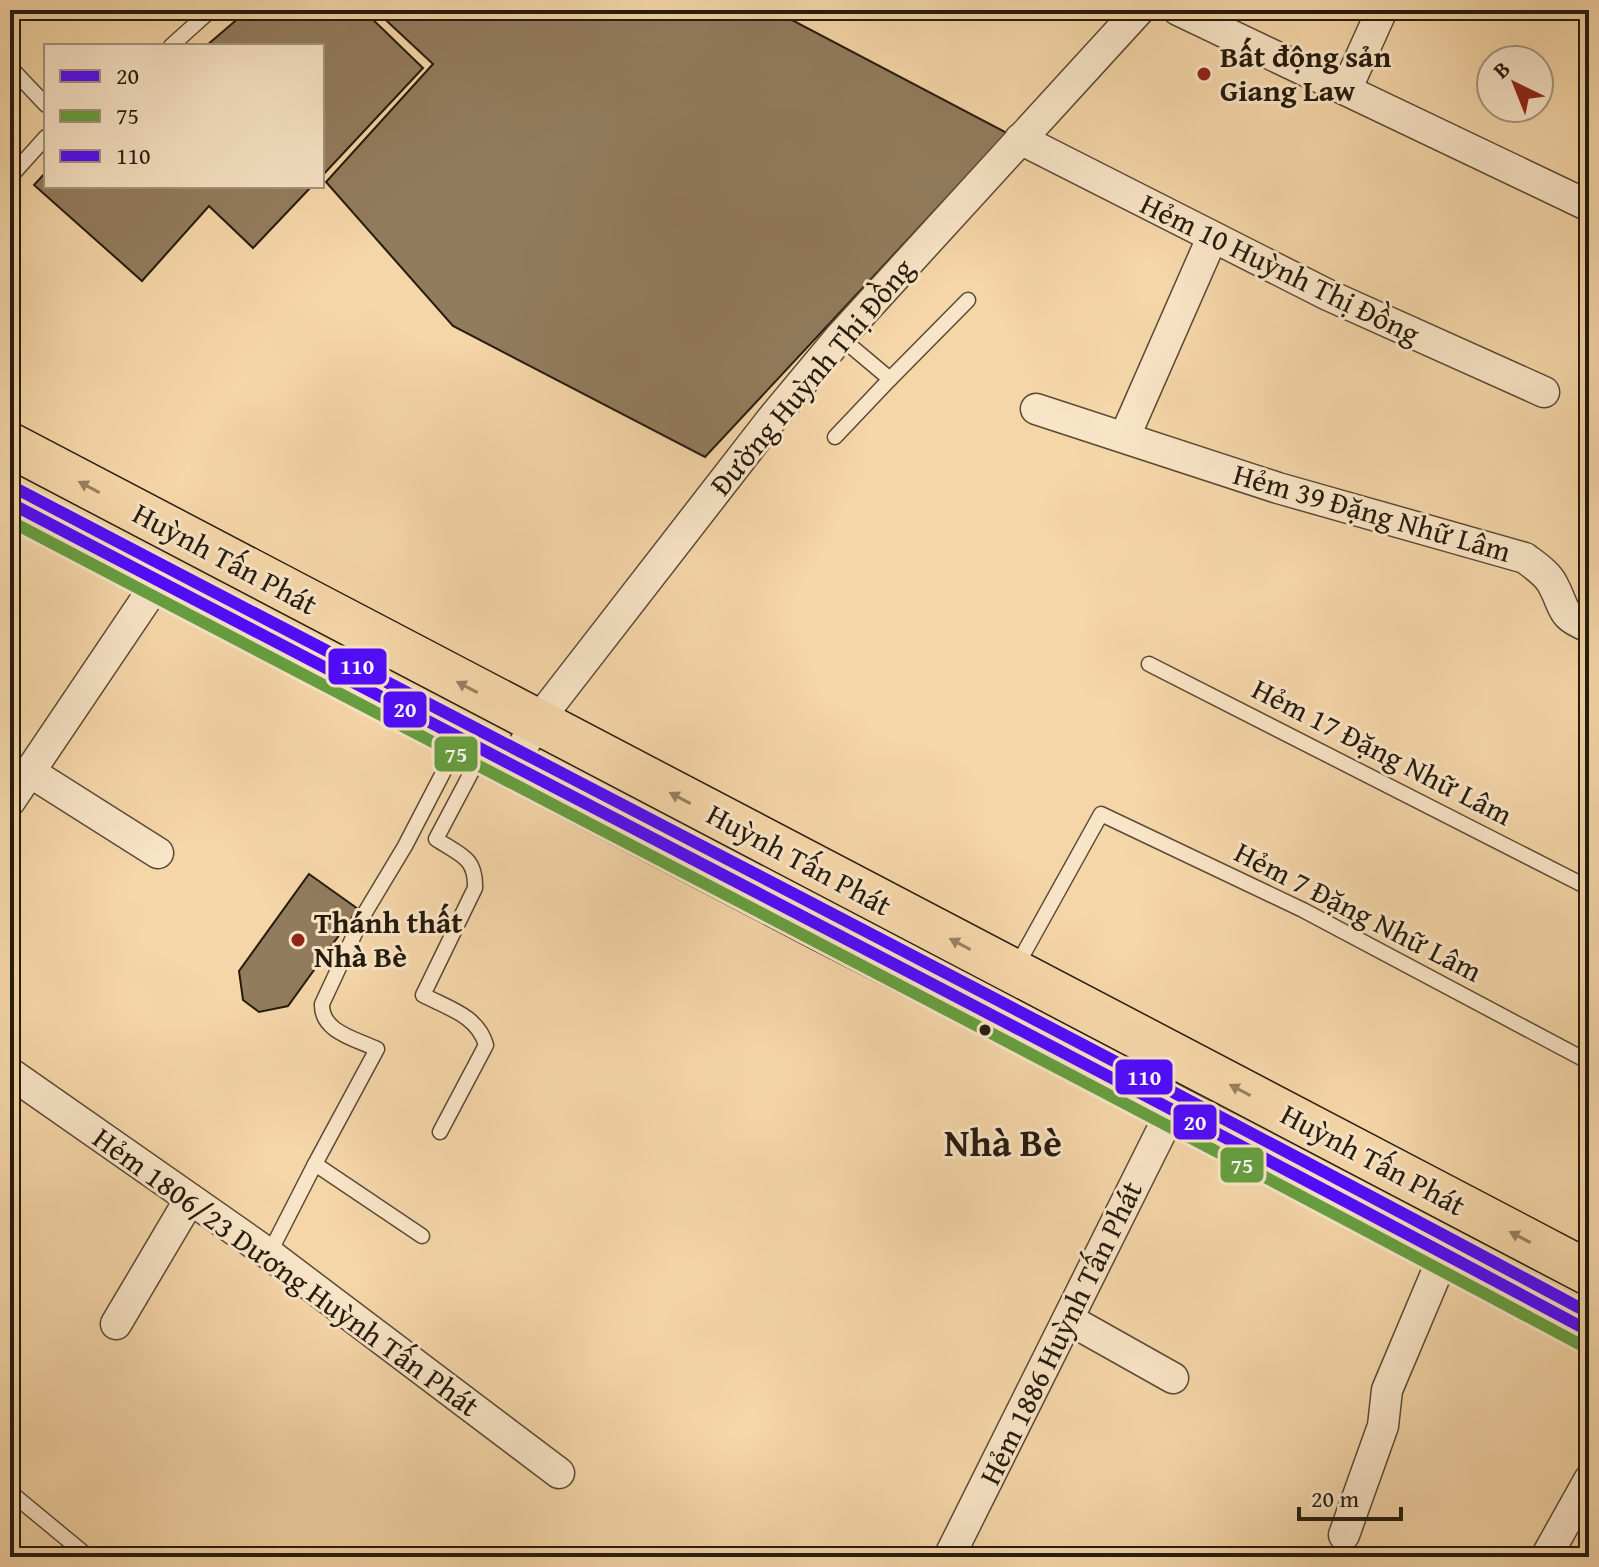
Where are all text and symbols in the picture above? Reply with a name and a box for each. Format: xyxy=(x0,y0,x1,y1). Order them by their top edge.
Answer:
place label: Bất động sản Giang Law xyxy=(1220,34,1391,112)
legend xyxy=(44,44,324,188)
north arrow xyxy=(1475,44,1555,124)
text: B xyxy=(1485,53,1517,86)
text: 20 xyxy=(116,58,139,93)
marker: Bất động sản Giang Law xyxy=(1195,65,1213,83)
text: 75 xyxy=(116,98,139,133)
text: 110 xyxy=(116,138,151,173)
street label: Hẻm 10 Huỳnh Thị Đồng xyxy=(1133,181,1428,355)
street label: Đường Huỳnh Thị Đồng xyxy=(699,248,924,505)
street label: Hẻm 39 Đặng Nhữ Lâm xyxy=(1228,451,1517,573)
one-way arrow xyxy=(77,480,100,493)
street label: Huỳnh Tấn Phát xyxy=(125,491,326,626)
line badge: 110 xyxy=(327,647,388,686)
text: 110 xyxy=(340,650,374,682)
street label: Hẻm 17 Đặng Nhữ Lâm xyxy=(1245,666,1521,836)
one-way arrow xyxy=(456,680,479,693)
line badge: 20 xyxy=(382,690,428,729)
text: 20 xyxy=(394,693,416,725)
line badge: 75 xyxy=(433,735,479,773)
text: 75 xyxy=(445,738,467,770)
one-way arrow xyxy=(668,792,691,805)
street label: Huỳnh Tấn Phát xyxy=(699,792,900,927)
street label: Hẻm 7 Đặng Nhữ Lâm xyxy=(1227,830,1490,993)
place label: Thánh thất Nhà Bè xyxy=(314,900,463,978)
marker: Thánh thất Nhà Bè xyxy=(289,931,307,949)
one-way arrow xyxy=(948,938,971,951)
unlabelled marker xyxy=(977,1022,993,1038)
line badge: 110 xyxy=(1114,1058,1174,1096)
text: 110 xyxy=(1127,1061,1161,1093)
one-way arrow xyxy=(1228,1084,1251,1097)
street label: Huỳnh Tấn Phát xyxy=(1273,1092,1474,1227)
line badge: 20 xyxy=(1172,1103,1218,1141)
text: 20 xyxy=(1184,1106,1206,1138)
district label: Nhà Bè xyxy=(944,1114,1062,1170)
street label: Hẻm 1806/23 Dương Huỳnh Tấn Phát xyxy=(84,1116,489,1427)
line badge: 75 xyxy=(1219,1146,1265,1184)
text: 75 xyxy=(1231,1149,1253,1181)
street label: Hẻm 1886 Huỳnh Tấn Phát xyxy=(967,1173,1153,1492)
one-way arrow xyxy=(1509,1230,1531,1244)
scale bar xyxy=(1299,1471,1401,1521)
text: 20 m xyxy=(1311,1481,1359,1516)

